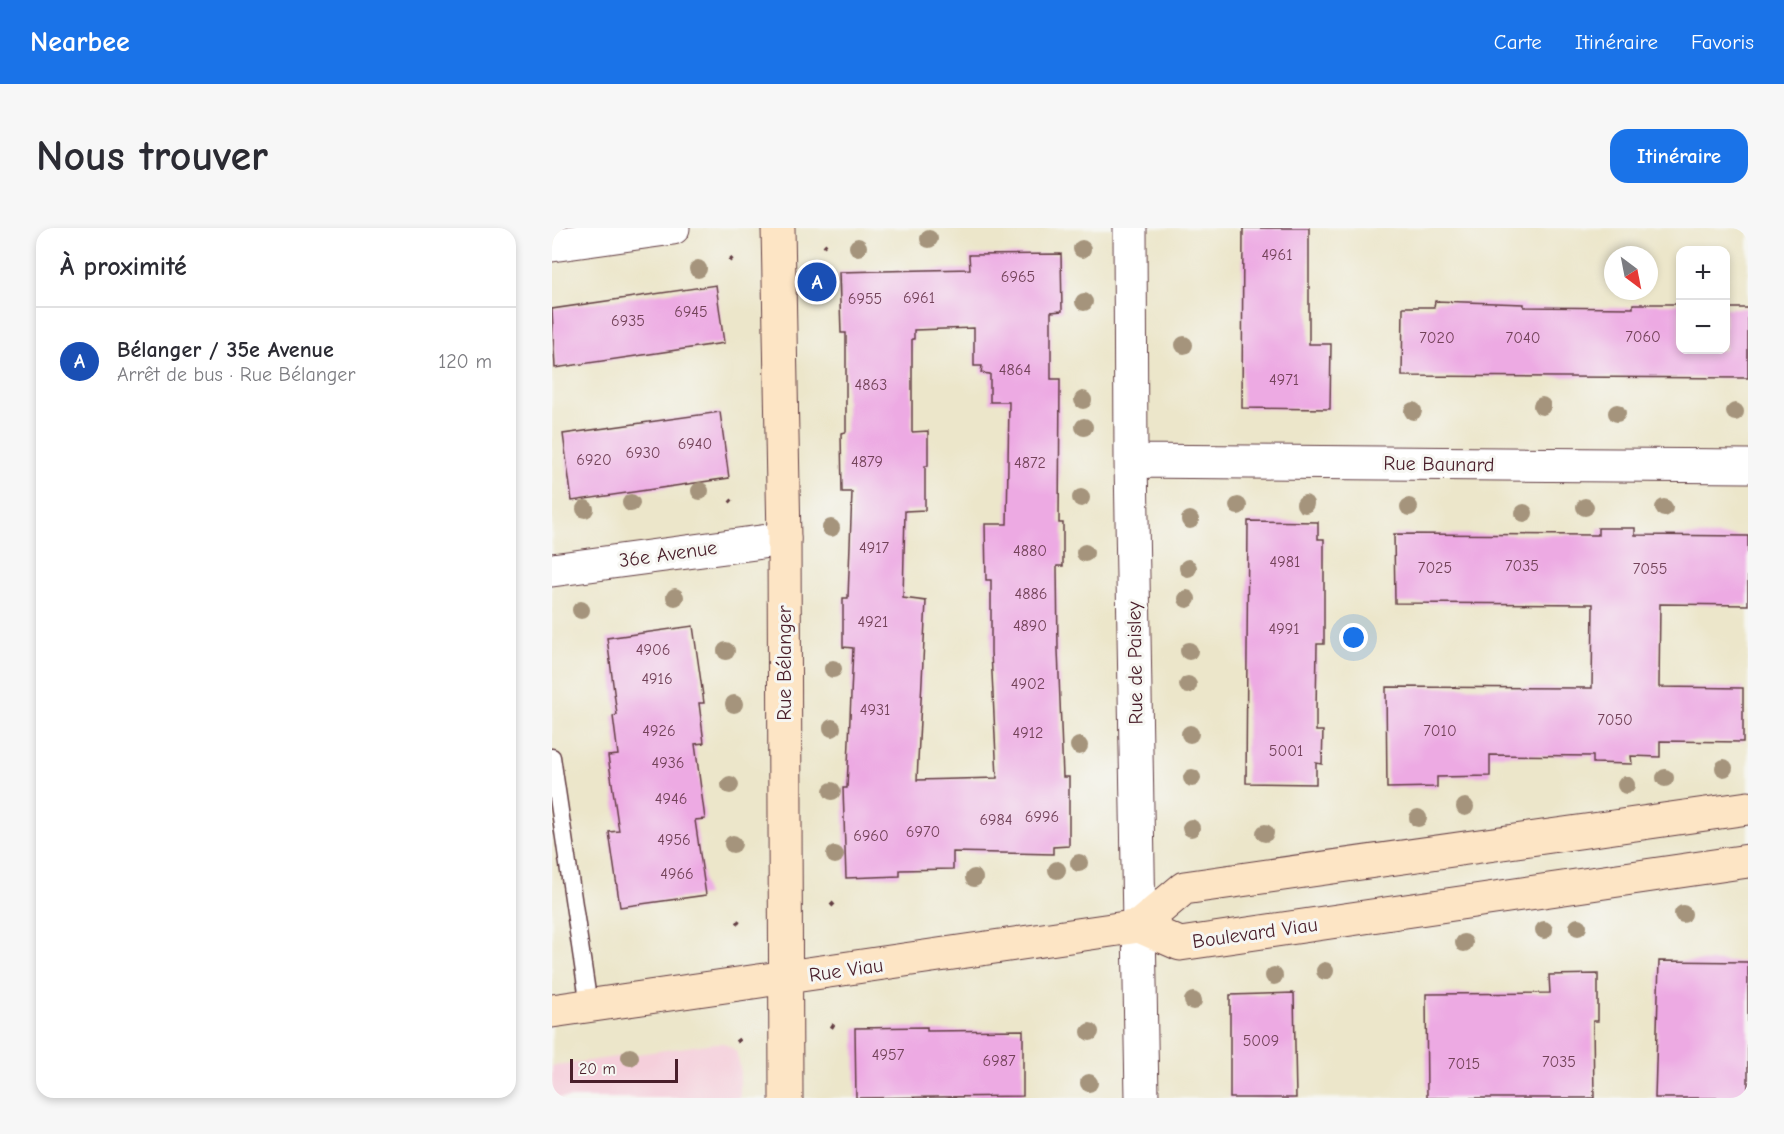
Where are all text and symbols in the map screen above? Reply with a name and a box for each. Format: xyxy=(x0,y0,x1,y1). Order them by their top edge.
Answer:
text: Nearbee xyxy=(30,26,130,58)
text: Carte xyxy=(1494,30,1542,54)
text: Itinéraire xyxy=(1575,30,1658,54)
text: Favoris xyxy=(1691,30,1754,54)
button: Itinéraire xyxy=(1610,129,1748,183)
text: Nous trouver xyxy=(36,132,268,181)
house number: 4961 xyxy=(1261,246,1293,264)
north arrow xyxy=(1604,246,1658,300)
map controls xyxy=(1676,246,1730,354)
button: + xyxy=(1676,246,1730,300)
text: À proximité xyxy=(60,252,187,282)
pin: A xyxy=(798,260,836,304)
house number: 6965 xyxy=(1001,268,1035,286)
house number: 6961 xyxy=(903,289,935,307)
house number: 6955 xyxy=(848,290,882,308)
button: − xyxy=(1676,300,1730,354)
house number: 6945 xyxy=(674,303,708,321)
house number: 6935 xyxy=(611,312,645,330)
house number: 7060 xyxy=(1625,328,1661,346)
house number: 7020 xyxy=(1419,329,1455,347)
house number: 7040 xyxy=(1506,329,1540,347)
text: Bélanger / 35e Avenue xyxy=(117,337,334,363)
text: A xyxy=(74,350,85,373)
text: 120 m xyxy=(438,350,492,373)
house number: 4864 xyxy=(999,361,1031,379)
text: Arrêt de bus · Rue Bélanger xyxy=(117,363,355,386)
house number: 4971 xyxy=(1269,371,1299,389)
house number: 4863 xyxy=(855,376,887,394)
house number: 6940 xyxy=(678,435,712,453)
house number: 6930 xyxy=(625,444,661,462)
house number: 6920 xyxy=(576,451,612,469)
street label: Rue Baunard xyxy=(1383,452,1495,476)
house number: 4879 xyxy=(851,453,883,471)
house number: 4872 xyxy=(1014,454,1046,472)
street label: 36e Avenue xyxy=(618,536,718,572)
house number: 4917 xyxy=(859,539,889,557)
house number: 4880 xyxy=(1013,542,1047,560)
house number: 4981 xyxy=(1270,553,1300,571)
house number: 7035 xyxy=(1505,557,1539,575)
house number: 7025 xyxy=(1418,559,1452,577)
house number: 7055 xyxy=(1633,560,1667,578)
house number: 4886 xyxy=(1015,585,1047,603)
street label: Rue de Paisley xyxy=(1122,601,1148,725)
street label: Rue Bélanger xyxy=(773,605,796,721)
house number: 4921 xyxy=(858,613,888,631)
house number: 4890 xyxy=(1013,617,1047,635)
house number: 4991 xyxy=(1268,620,1300,638)
your location xyxy=(1339,623,1368,652)
house number: 4906 xyxy=(636,641,670,659)
house number: 4916 xyxy=(641,670,673,688)
house number: 4902 xyxy=(1011,675,1045,693)
house number: 4931 xyxy=(860,701,890,719)
house number: 7050 xyxy=(1597,711,1633,729)
house number: 4926 xyxy=(642,722,676,740)
house number: 7010 xyxy=(1423,722,1457,740)
house number: 4912 xyxy=(1013,724,1043,742)
house number: 5001 xyxy=(1269,742,1303,760)
house number: 4936 xyxy=(651,754,685,772)
house number: 4946 xyxy=(655,790,687,808)
house number: 6996 xyxy=(1025,808,1059,826)
house number: 6984 xyxy=(979,811,1013,829)
house number: 6970 xyxy=(906,823,940,841)
house number: 6960 xyxy=(853,827,889,845)
house number: 4956 xyxy=(657,831,691,849)
house number: 4966 xyxy=(660,865,694,883)
street label: Boulevard Viau xyxy=(1191,913,1319,953)
street label: Rue Viau xyxy=(807,953,885,987)
house number: 5009 xyxy=(1243,1032,1279,1050)
house number: 4957 xyxy=(872,1046,905,1064)
house number: 6987 xyxy=(983,1052,1016,1070)
house number: 7035 xyxy=(1542,1053,1576,1071)
house number: 7015 xyxy=(1448,1055,1480,1073)
scale bar xyxy=(570,1056,678,1084)
text: 20 m xyxy=(579,1060,616,1078)

